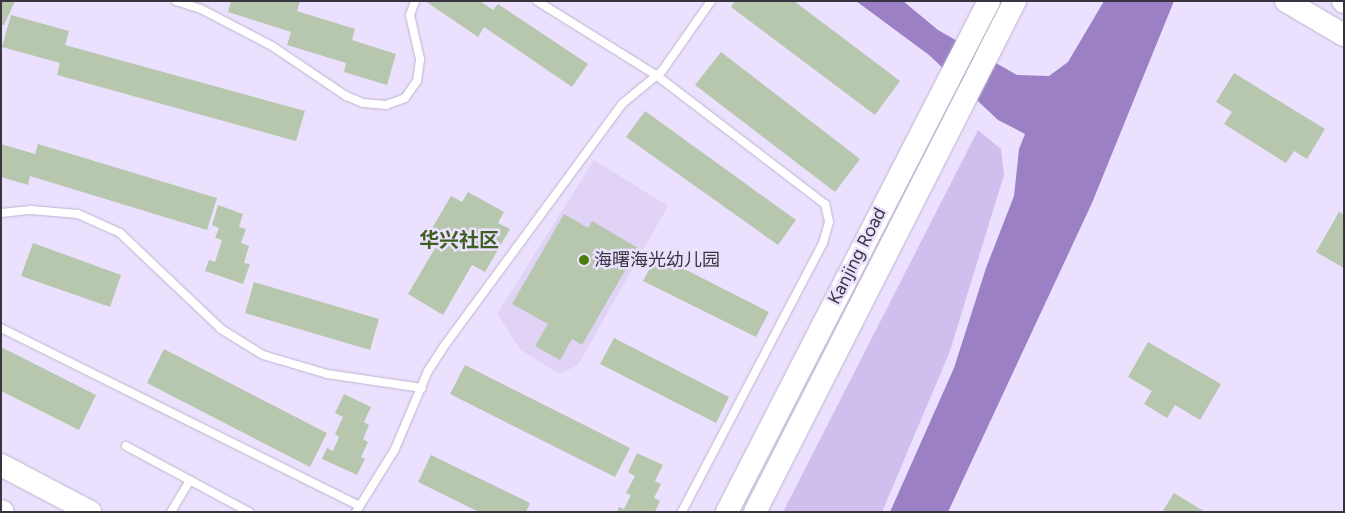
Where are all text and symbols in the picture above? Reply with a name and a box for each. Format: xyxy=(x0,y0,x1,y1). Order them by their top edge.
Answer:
street label: Kanjing Road xyxy=(823,204,891,308)
district label: 华兴社区 xyxy=(419,228,499,252)
place label: 海曙海光幼儿园 xyxy=(594,249,720,271)
marker: 海曙海光幼儿园 xyxy=(578,254,590,266)

